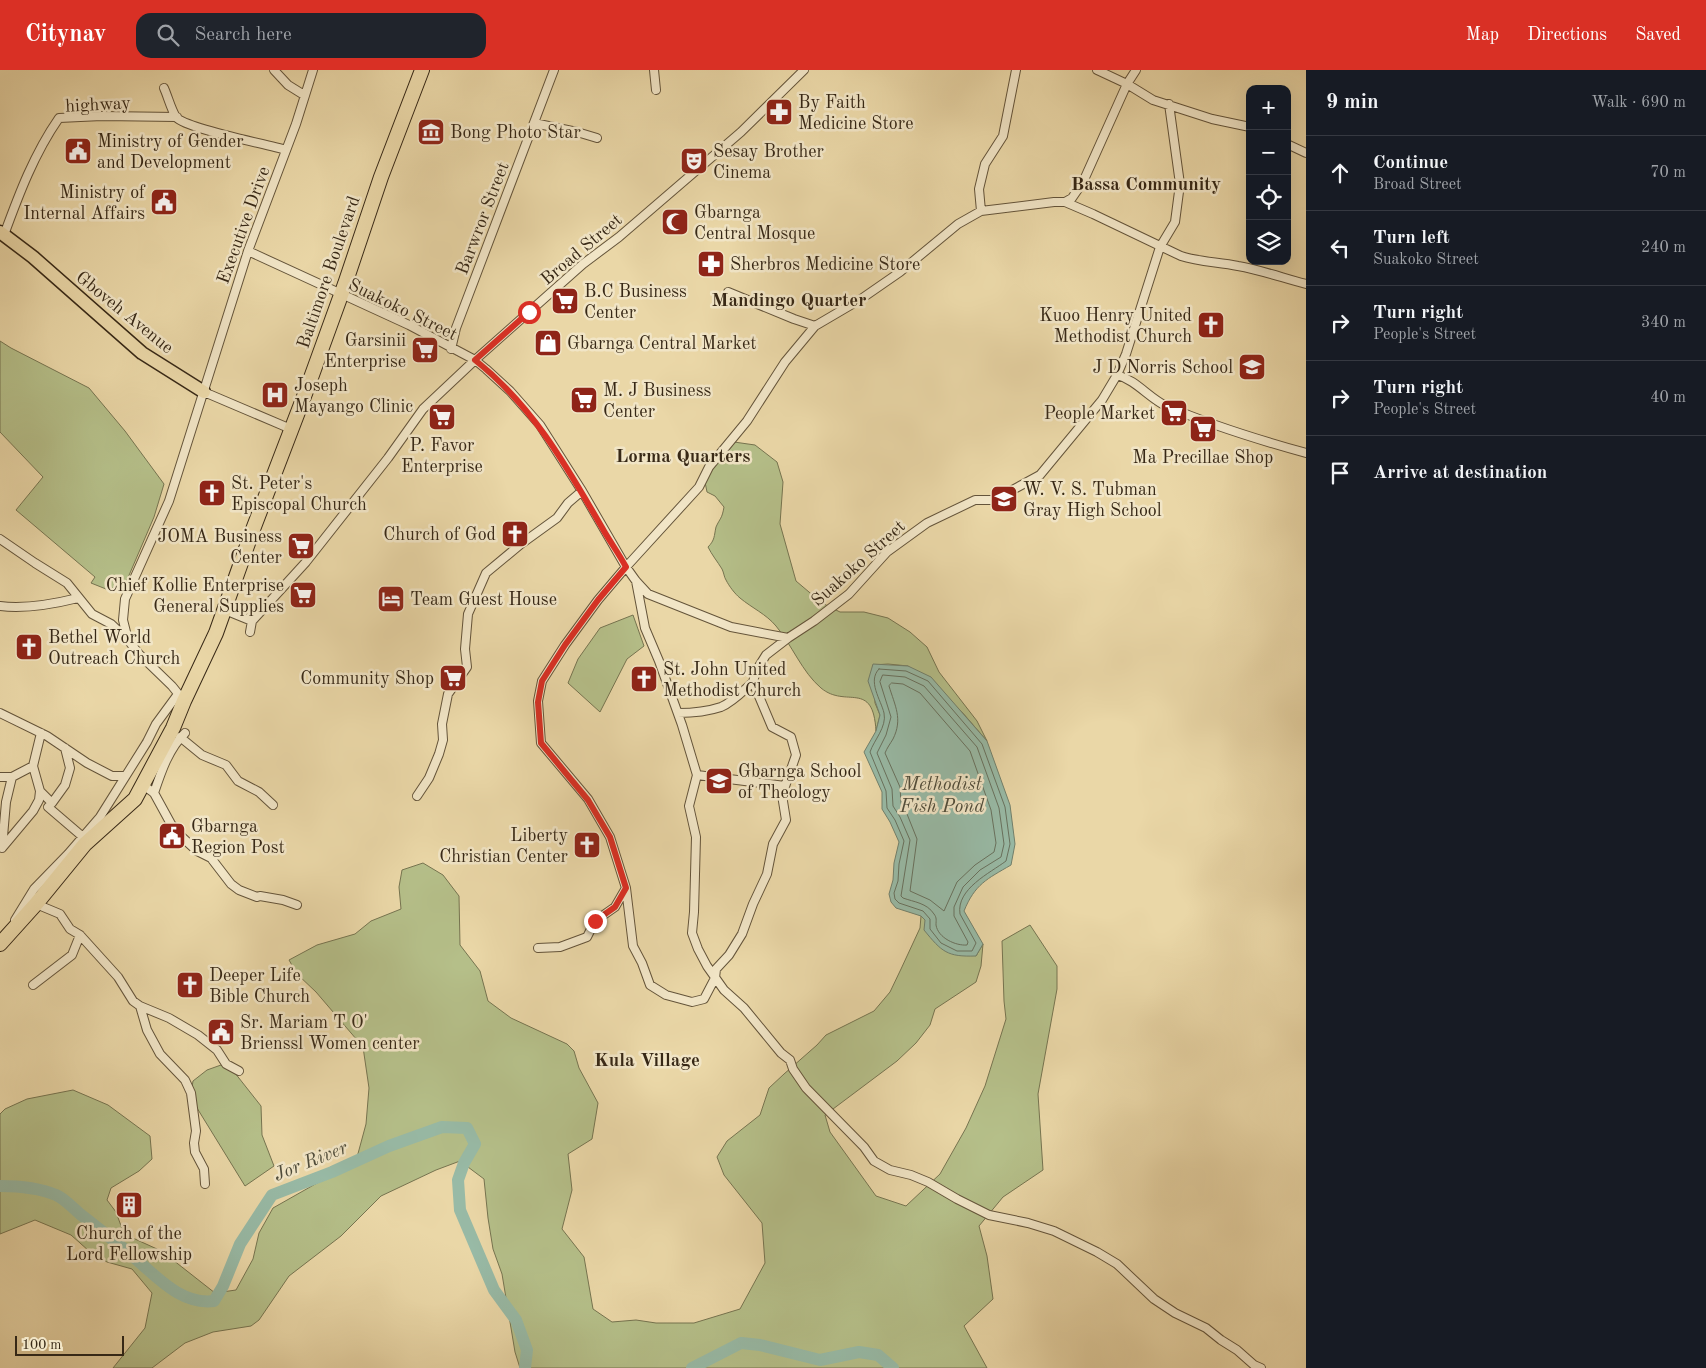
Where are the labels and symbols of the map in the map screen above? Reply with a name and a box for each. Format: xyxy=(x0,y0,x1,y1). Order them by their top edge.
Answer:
street label: highway xyxy=(65,94,132,116)
place label: By Faith Medicine Store xyxy=(798,94,913,133)
pharmacy icon: By Faith Medicine Store xyxy=(764,97,794,127)
museum icon: Bong Photo Star xyxy=(416,117,446,147)
place label: Bong Photo Star xyxy=(450,124,581,142)
place label: Ministry of Gender and Development xyxy=(97,133,244,172)
public building icon: Ministry of Gender and Development xyxy=(63,136,93,166)
place label: Sesay Brother Cinema xyxy=(713,143,825,182)
theatre icon: Sesay Brother Cinema xyxy=(679,146,709,176)
street label: Barwror Street xyxy=(453,160,513,277)
street label: Executive Drive xyxy=(214,164,274,286)
district label: Bassa Community xyxy=(1071,176,1221,195)
place label: Ministry of Internal Affairs xyxy=(23,184,146,223)
public building icon: Ministry of Internal Affairs xyxy=(149,187,179,217)
street label: Baltimore Boulevard xyxy=(294,194,363,351)
place label: Gbarnga Central Mosque xyxy=(694,204,815,243)
mosque icon: Gbarnga Central Mosque xyxy=(660,207,690,237)
street label: Broad Street xyxy=(538,211,626,289)
pharmacy icon: Sherbros Medicine Store xyxy=(696,249,726,279)
place label: Sherbros Medicine Store xyxy=(730,256,920,274)
street label: Gboveh Avenue xyxy=(72,268,176,357)
street label: Suakoko Street xyxy=(345,276,460,344)
place label: B.C Business Center xyxy=(584,283,687,322)
supermarket icon: B.C Business Center xyxy=(550,286,580,316)
district label: Mandingo Quarter xyxy=(712,292,866,311)
route start xyxy=(518,301,541,324)
place label: Kuoo Henry United Methodist Church xyxy=(1039,307,1192,346)
church icon: Kuoo Henry United Methodist Church xyxy=(1196,310,1226,340)
shop icon: Gbarnga Central Market xyxy=(533,328,563,358)
place label: Garsinii Enterprise xyxy=(324,332,406,371)
supermarket icon: Garsinii Enterprise xyxy=(410,335,440,365)
place label: Gbarnga Central Market xyxy=(567,335,757,353)
school or university icon: J D Norris School xyxy=(1237,352,1267,382)
place label: J D Norris School xyxy=(1092,359,1233,377)
place label: Joseph Mayango Clinic xyxy=(294,377,413,416)
hospital icon: Joseph Mayango Clinic xyxy=(260,380,290,410)
place label: M. J Business Center xyxy=(603,382,711,421)
supermarket icon: M. J Business Center xyxy=(569,385,599,415)
supermarket icon: People Market xyxy=(1159,398,1189,428)
supermarket icon: P. Favor Enterprise xyxy=(427,402,457,432)
place label: People Market xyxy=(1044,405,1155,423)
supermarket icon: Ma Precillae Shop xyxy=(1188,414,1218,444)
place label: P. Favor Enterprise xyxy=(401,437,483,476)
district label: Lorma Quarters xyxy=(616,448,750,467)
place label: Ma Precillae Shop xyxy=(1133,449,1273,467)
place label: St. Peter's Episcopal Church xyxy=(231,475,367,514)
church icon: St. Peter's Episcopal Church xyxy=(197,478,227,508)
place label: W. V. S. Tubman Gray High School xyxy=(1023,481,1162,520)
school or university icon: W. V. S. Tubman Gray High School xyxy=(989,484,1019,514)
street label: Suakoko Street xyxy=(808,517,909,610)
church icon: Church of God xyxy=(500,519,530,549)
place label: Church of God xyxy=(383,526,496,544)
place label: JOMA Business Center xyxy=(157,528,283,567)
supermarket icon: JOMA Business Center xyxy=(286,531,316,561)
place label: Chief Kollie Enterprise General Supplies xyxy=(106,577,284,616)
supermarket icon: Chief Kollie Enterprise General Supplies xyxy=(288,580,318,610)
hotel icon: Team Guest House xyxy=(376,584,406,614)
place label: Team Guest House xyxy=(410,591,557,609)
place label: Bethel World Outreach Church xyxy=(48,629,180,668)
church icon: Bethel World Outreach Church xyxy=(14,632,44,662)
place label: St. John United Methodist Church xyxy=(663,661,801,700)
supermarket icon: Community Shop xyxy=(438,663,468,693)
church icon: St. John United Methodist Church xyxy=(629,664,659,694)
place label: Community Shop xyxy=(300,670,434,688)
place label: Gbarnga School of Theology xyxy=(738,763,861,802)
school or university icon: Gbarnga School of Theology xyxy=(704,766,734,796)
water label: Methodist Fish Pond xyxy=(899,776,985,817)
place label: Gbarnga Region Post xyxy=(191,818,285,857)
public building icon: Gbarnga Region Post xyxy=(157,821,187,851)
place label: Liberty Christian Center xyxy=(439,827,569,866)
church icon: Liberty Christian Center xyxy=(572,830,602,860)
route end xyxy=(584,910,607,933)
place label: Deeper Life Bible Church xyxy=(209,967,310,1006)
church icon: Deeper Life Bible Church xyxy=(175,970,205,1000)
place label: Sr. Mariam T O' Brienssl Women center xyxy=(240,1014,420,1053)
public building icon: Sr. Mariam T O' Brienssl Women center xyxy=(206,1017,236,1047)
district label: Kula Village xyxy=(594,1052,700,1071)
water label: Jor River xyxy=(271,1139,351,1186)
building icon: Church of the Lord Fellowship xyxy=(114,1190,144,1220)
place label: Church of the Lord Fellowship xyxy=(66,1225,192,1264)
scale bar xyxy=(15,1333,124,1356)

